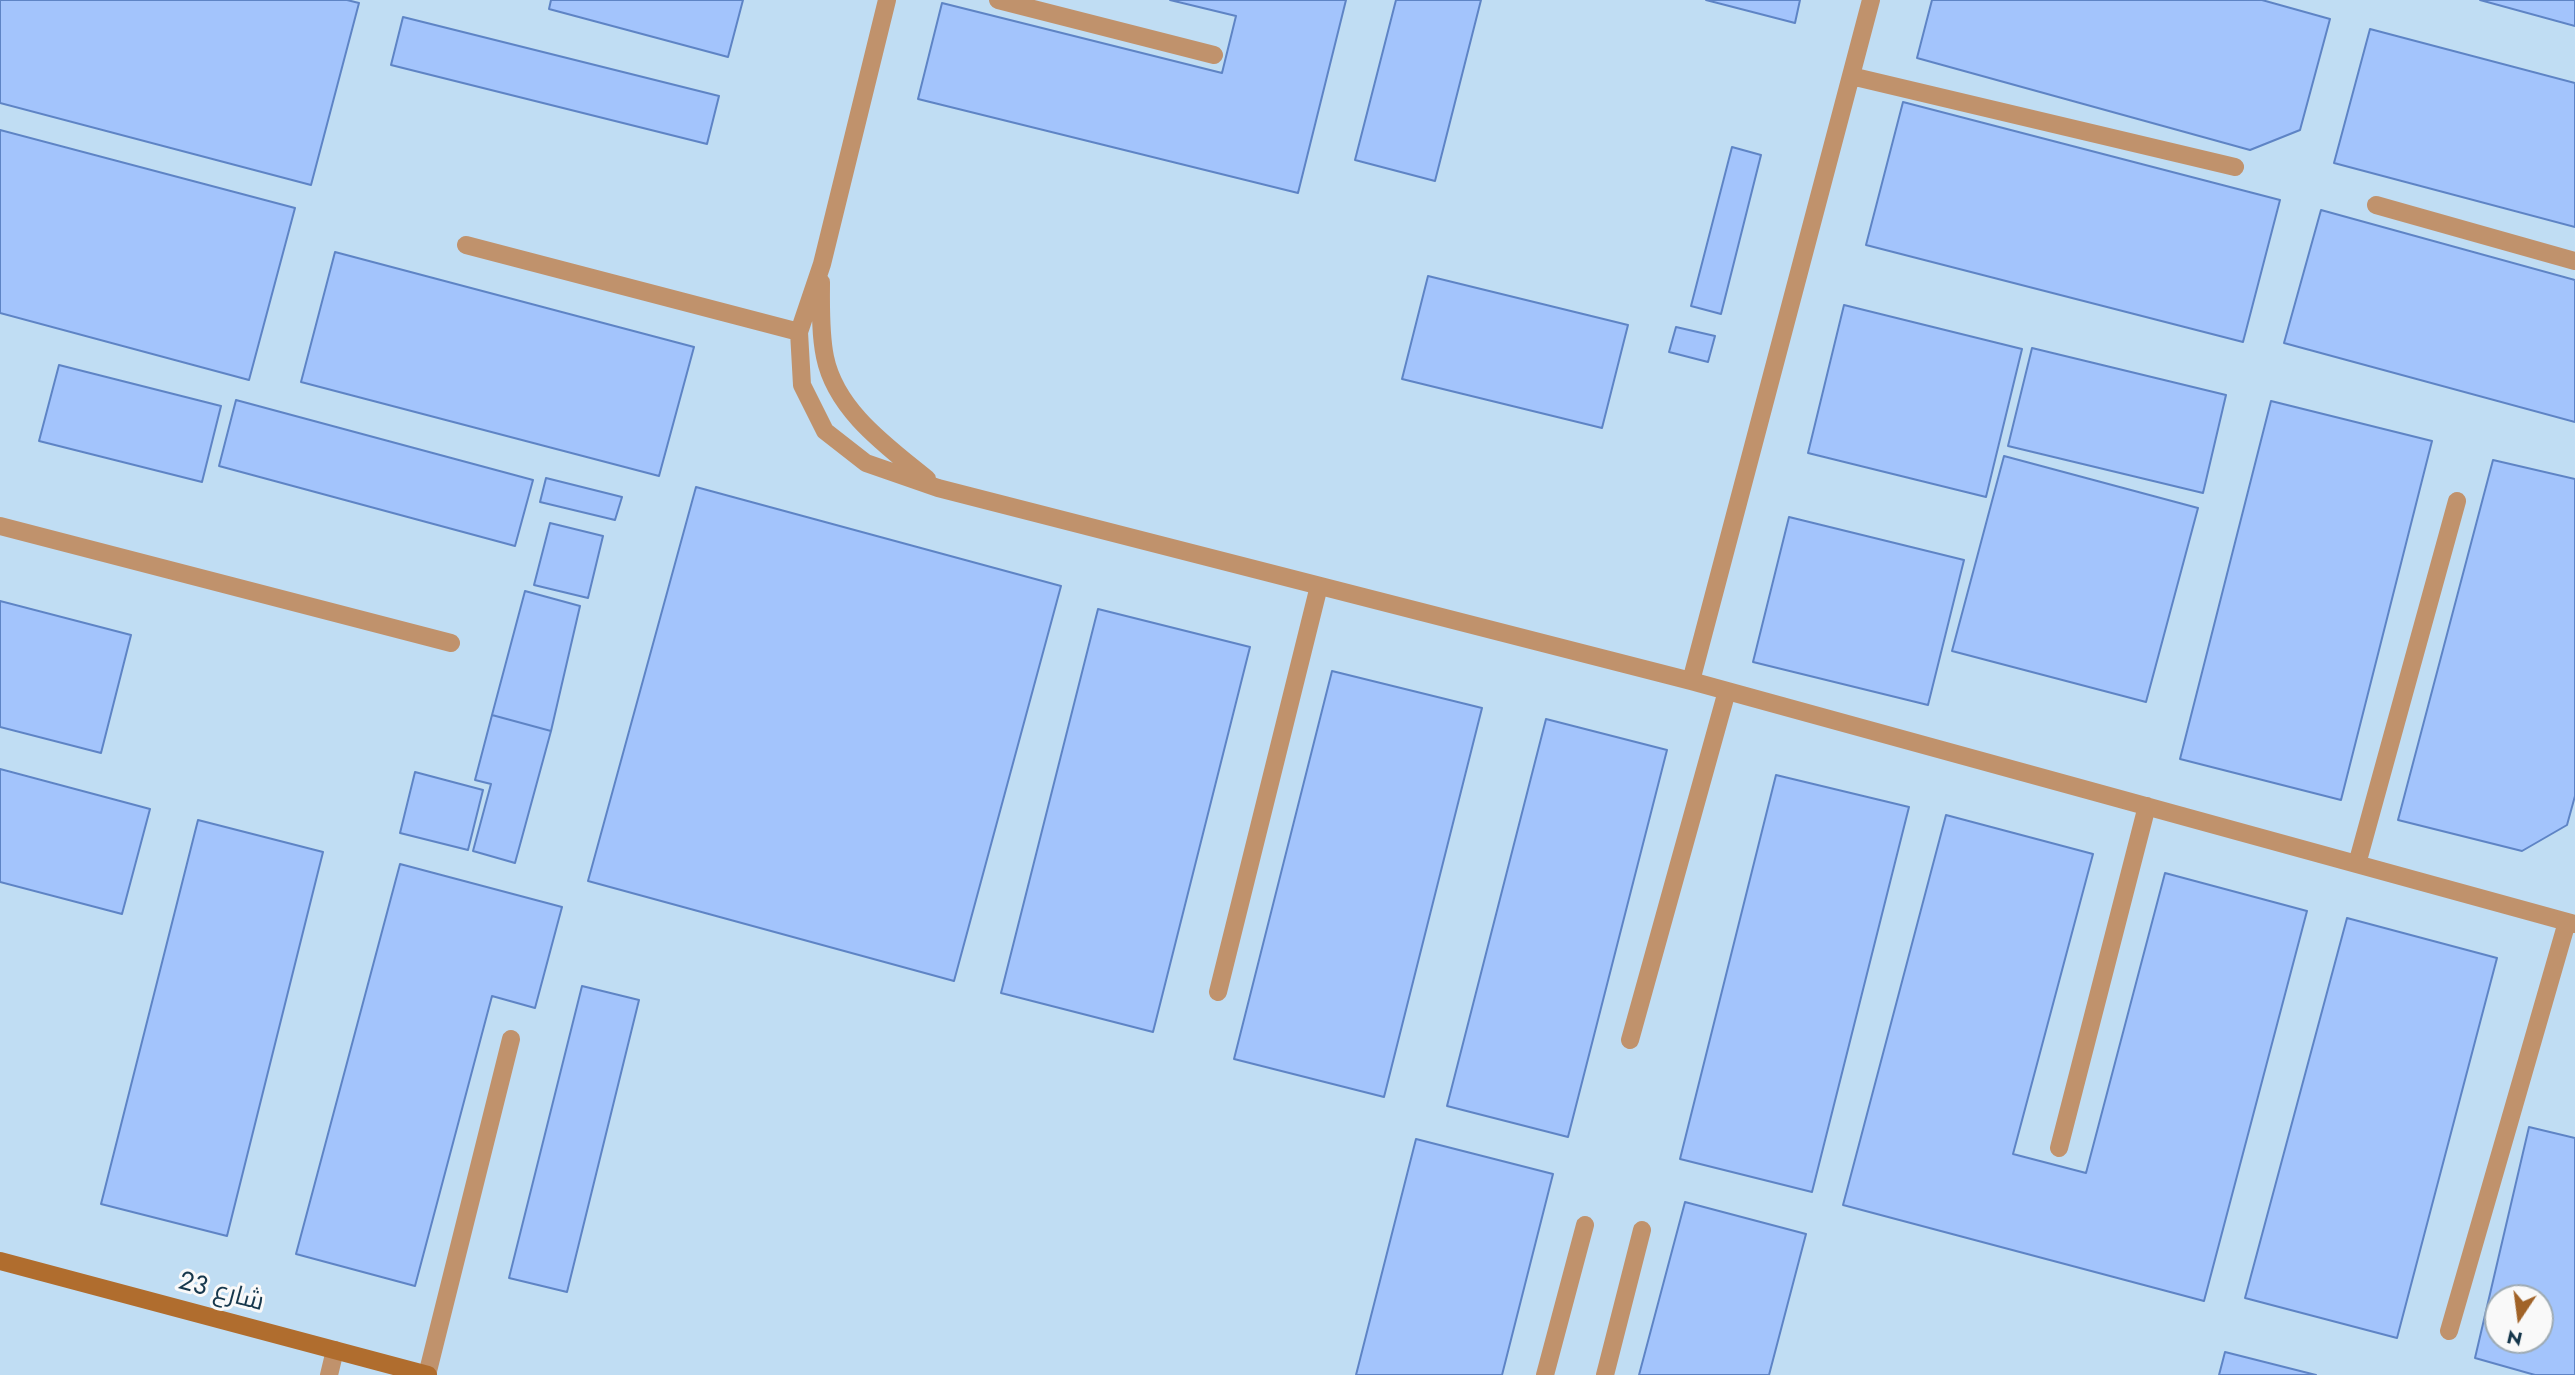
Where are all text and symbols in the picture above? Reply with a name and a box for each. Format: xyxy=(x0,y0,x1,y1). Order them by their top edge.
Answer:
street label: شارع 23 xyxy=(175,1267,267,1319)
north arrow xyxy=(2484,1284,2554,1354)
text: N xyxy=(2504,1323,2525,1353)

